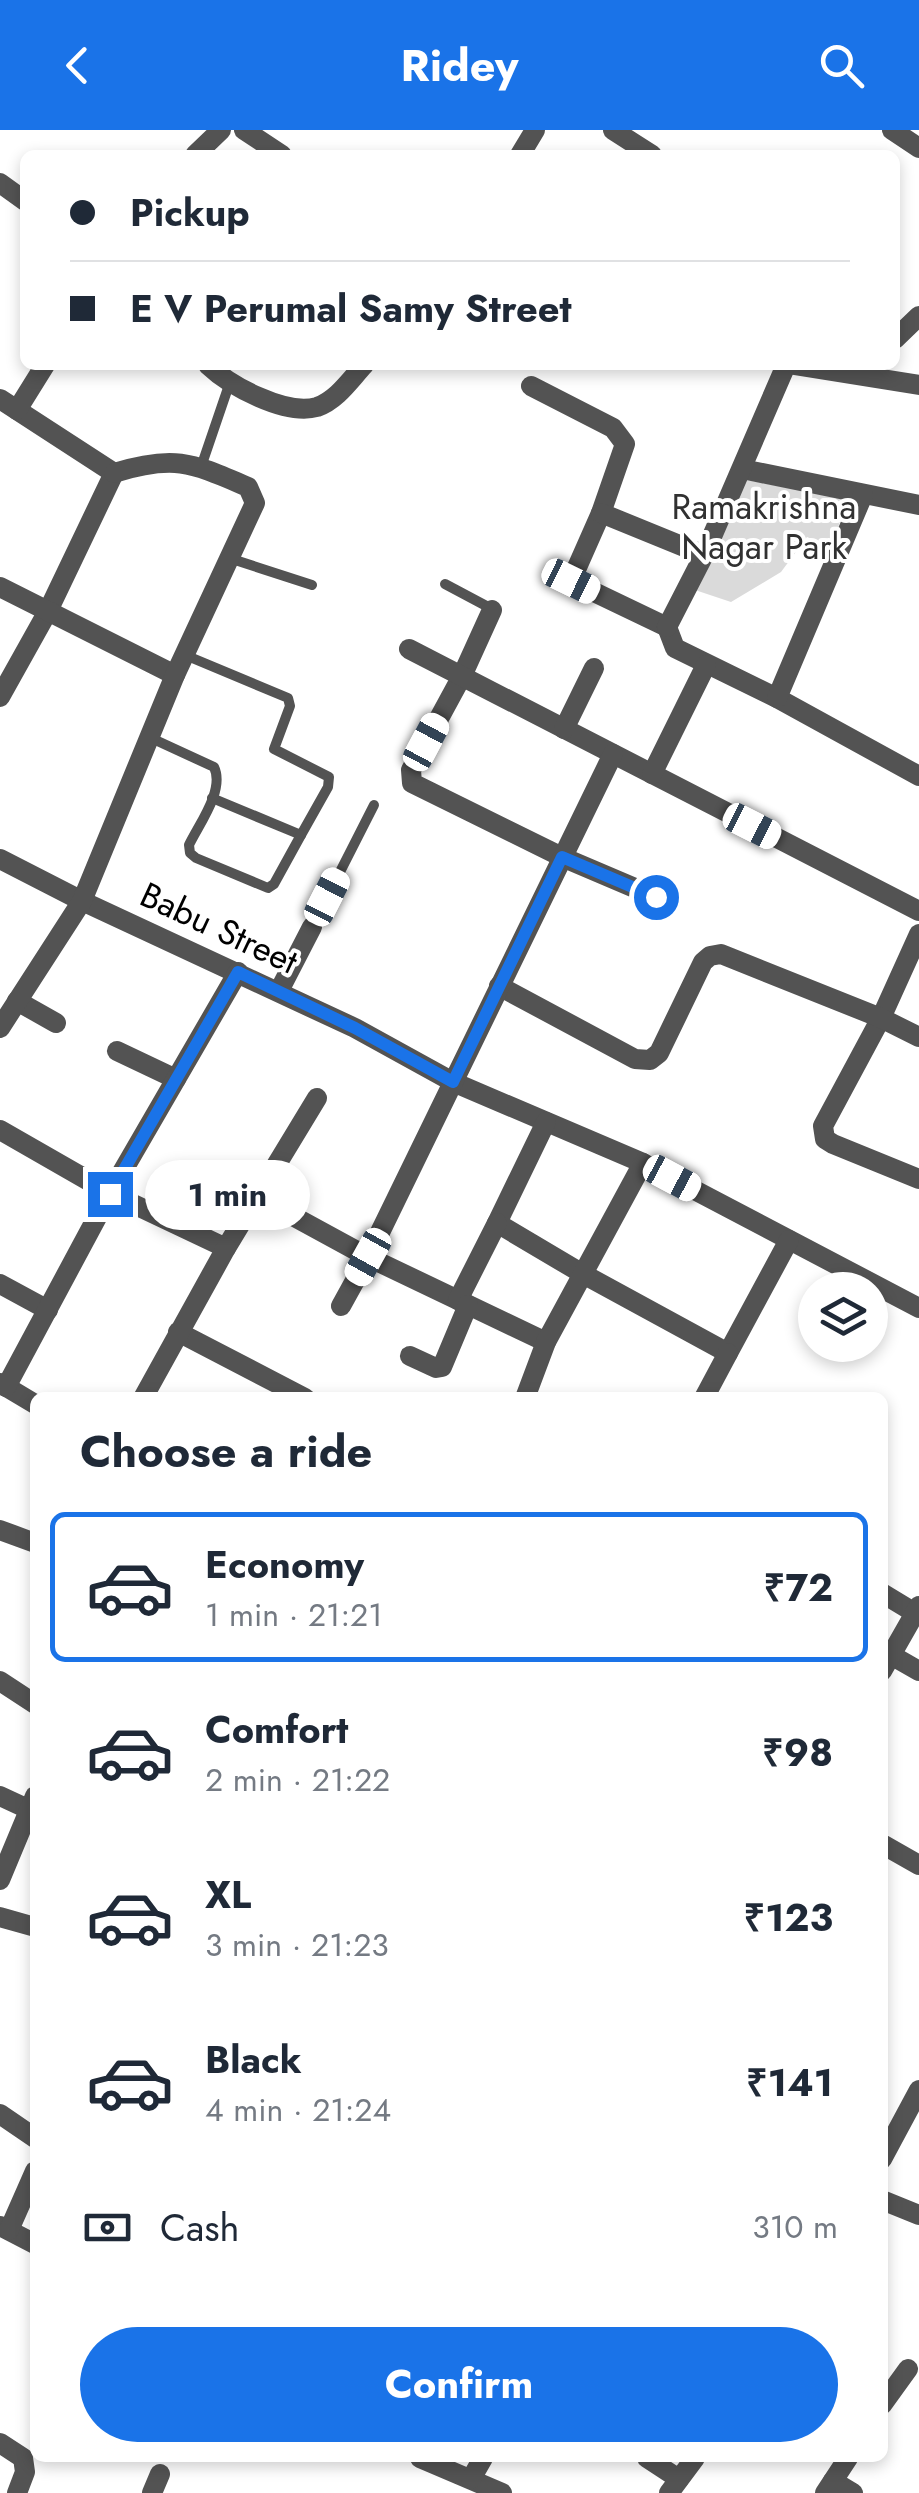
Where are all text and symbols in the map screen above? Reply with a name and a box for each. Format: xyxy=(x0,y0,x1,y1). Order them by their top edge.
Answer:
text: Ridey xyxy=(401,33,518,98)
icon: back xyxy=(50,38,105,93)
icon: search xyxy=(814,38,869,93)
text: Pickup xyxy=(130,185,250,240)
text: E V Perumal Samy Street xyxy=(130,281,572,336)
park label: Ramakrishna Nagar Park xyxy=(672,482,856,572)
car xyxy=(537,554,605,608)
car xyxy=(399,708,453,776)
car xyxy=(718,799,786,853)
car xyxy=(300,863,354,931)
street label: Babu Street xyxy=(132,870,307,987)
route start xyxy=(634,875,679,920)
car xyxy=(638,1151,706,1205)
callout: 1 min xyxy=(145,1159,310,1229)
route end xyxy=(88,1172,133,1217)
text: 1 min xyxy=(188,1172,267,1218)
car xyxy=(340,1223,396,1291)
map controls xyxy=(798,1272,888,1362)
button: layers xyxy=(798,1272,888,1362)
text: Choose a ride xyxy=(80,1419,372,1484)
text: Economy xyxy=(205,1537,364,1592)
icon: car xyxy=(85,1542,175,1632)
text: ₹72 xyxy=(763,1560,833,1615)
text: 1 min · 21:21 xyxy=(205,1592,383,1638)
text: Comfort xyxy=(205,1702,348,1757)
icon: car xyxy=(85,1707,175,1797)
text: ₹98 xyxy=(762,1725,833,1780)
text: 2 min · 21:22 xyxy=(205,1757,390,1803)
text: XL xyxy=(205,1867,251,1922)
icon: car xyxy=(85,1872,175,1962)
text: ₹123 xyxy=(743,1890,833,1945)
text: 3 min · 21:23 xyxy=(205,1922,389,1968)
text: Black xyxy=(205,2032,302,2087)
icon: car xyxy=(85,2037,175,2127)
text: ₹141 xyxy=(746,2055,833,2110)
text: 4 min · 21:24 xyxy=(205,2087,391,2133)
icon: cash xyxy=(80,2200,135,2255)
text: Cash xyxy=(160,2200,240,2255)
text: 310 m xyxy=(752,2204,838,2250)
button: Confirm xyxy=(80,2327,838,2442)

